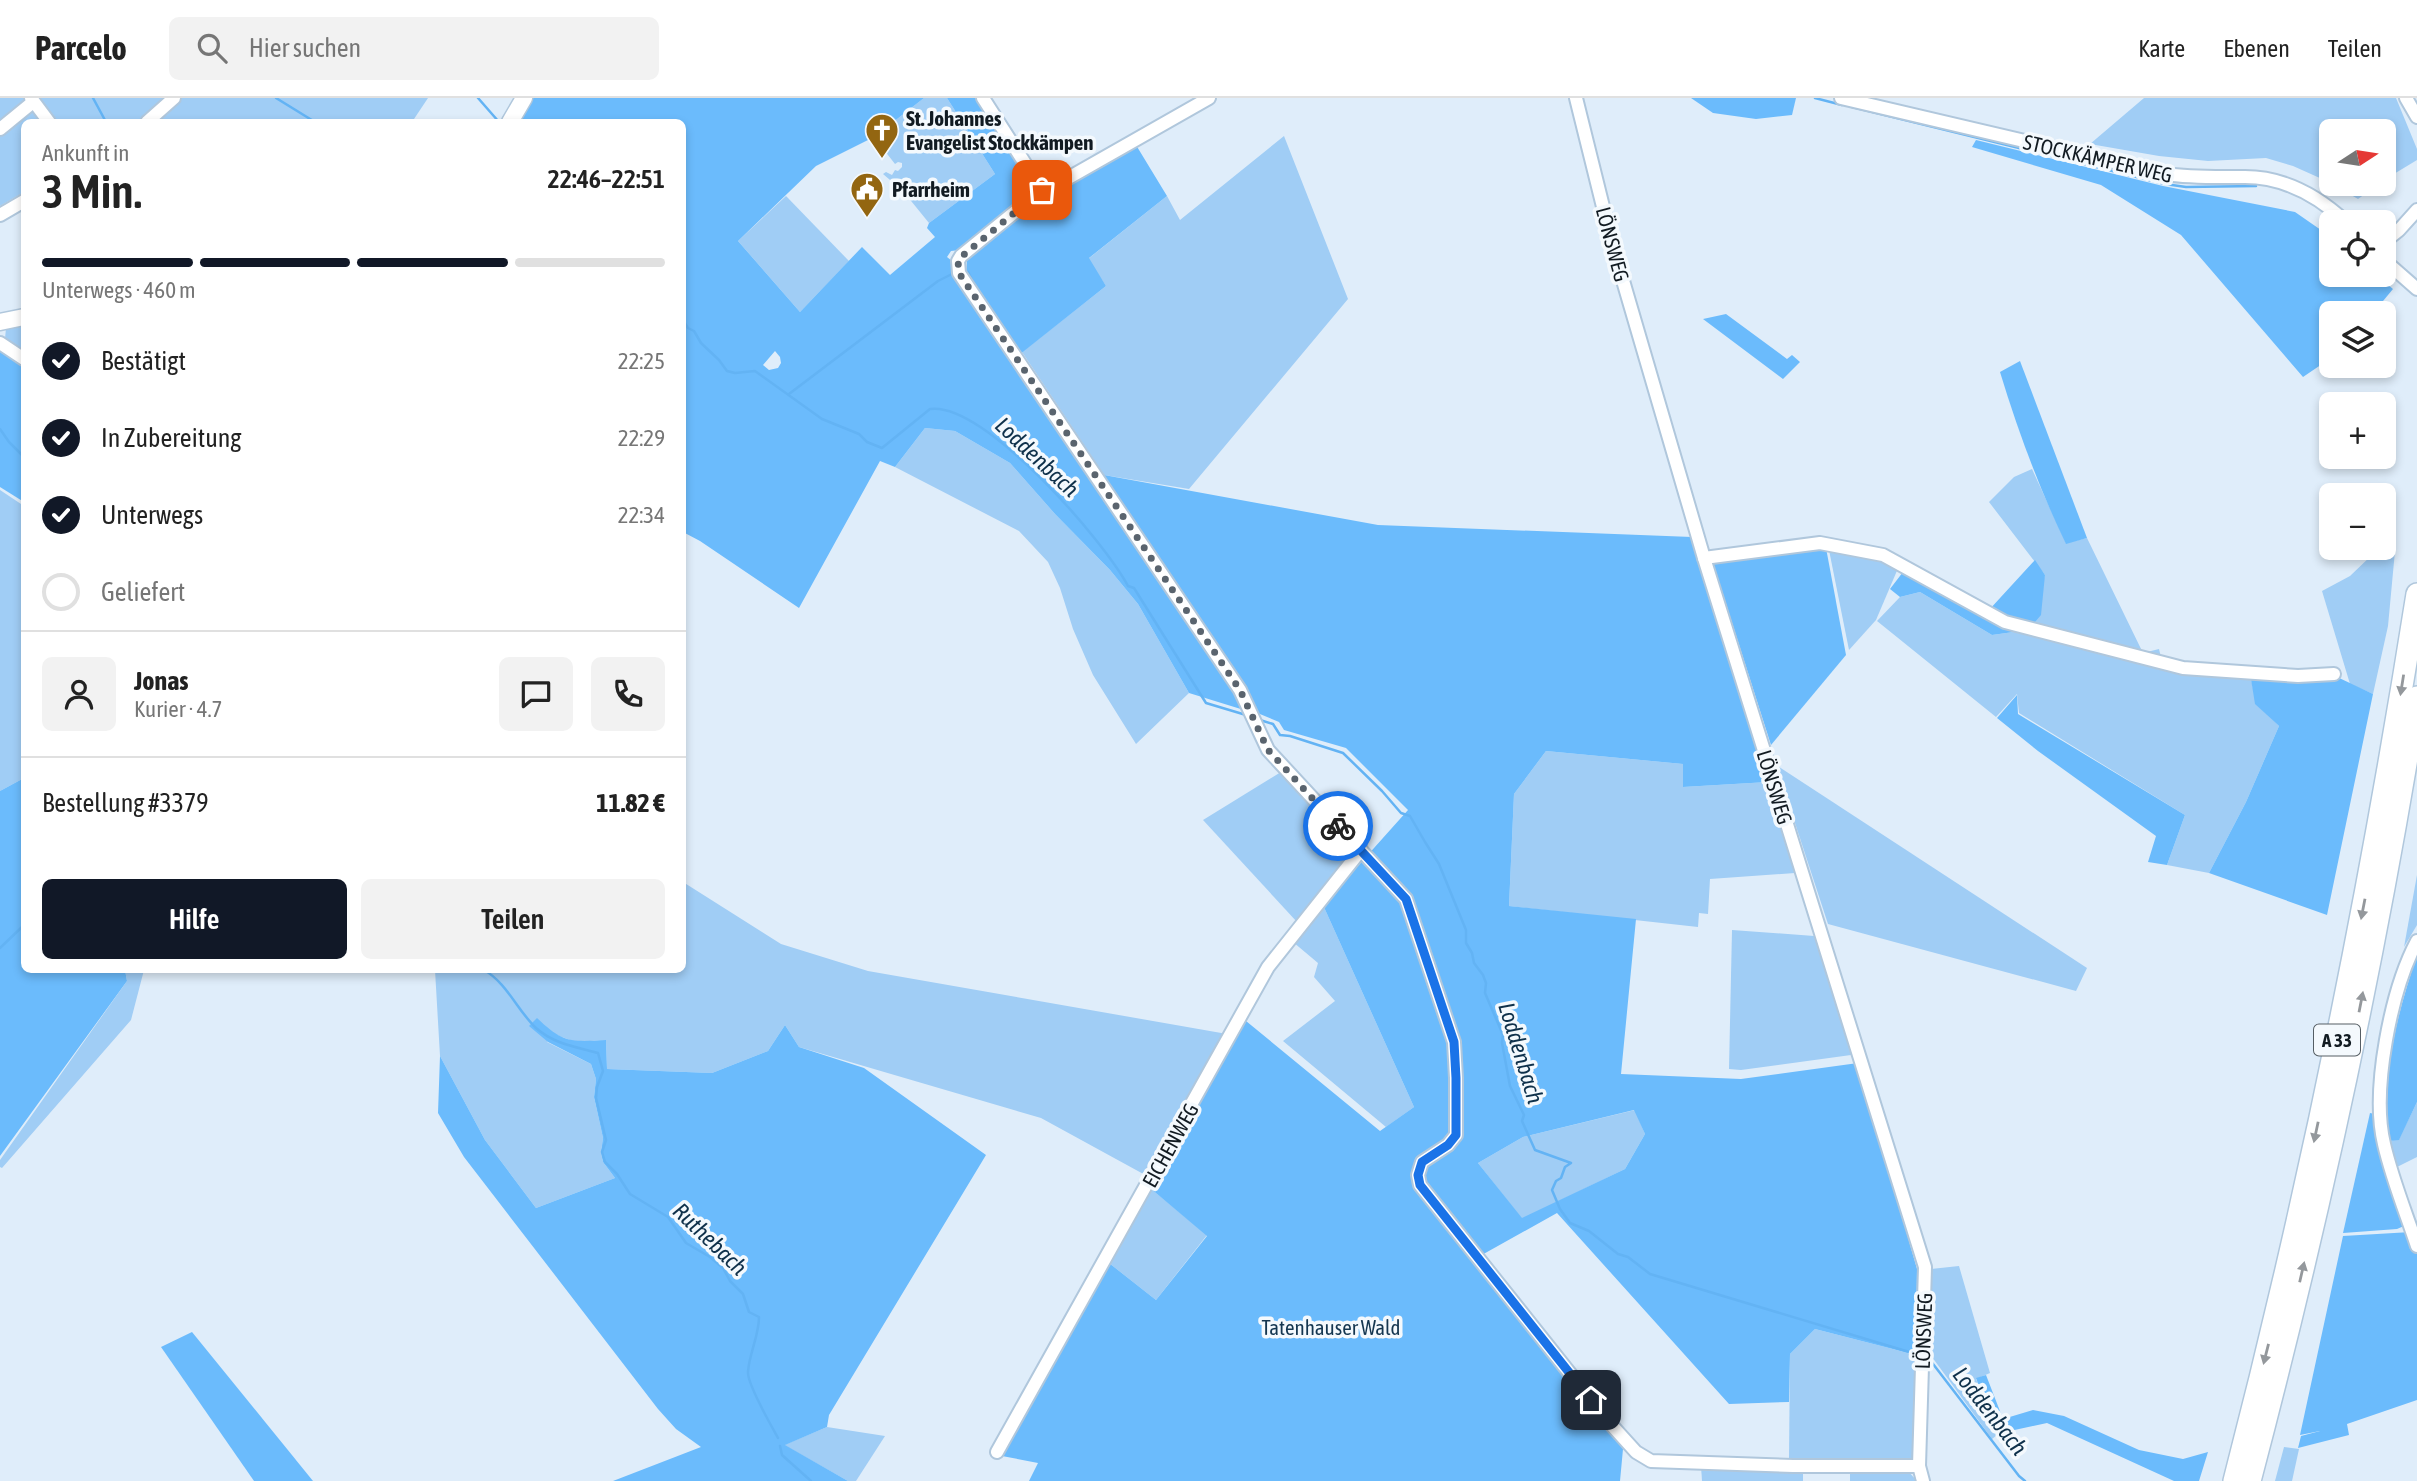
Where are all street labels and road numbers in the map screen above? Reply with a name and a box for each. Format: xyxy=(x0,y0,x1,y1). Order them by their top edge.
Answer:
street label: STOCKKÄMPER WEG xyxy=(2021,129,2175,187)
street label: LÖNSWEG xyxy=(1592,204,1634,284)
street label: LÖNSWEG xyxy=(1752,747,1798,827)
road number: A 33 xyxy=(2314,1024,2360,1056)
street label: EICHENWEG xyxy=(1137,1099,1203,1191)
street label: LÖNSWEG xyxy=(1910,1292,1936,1370)

